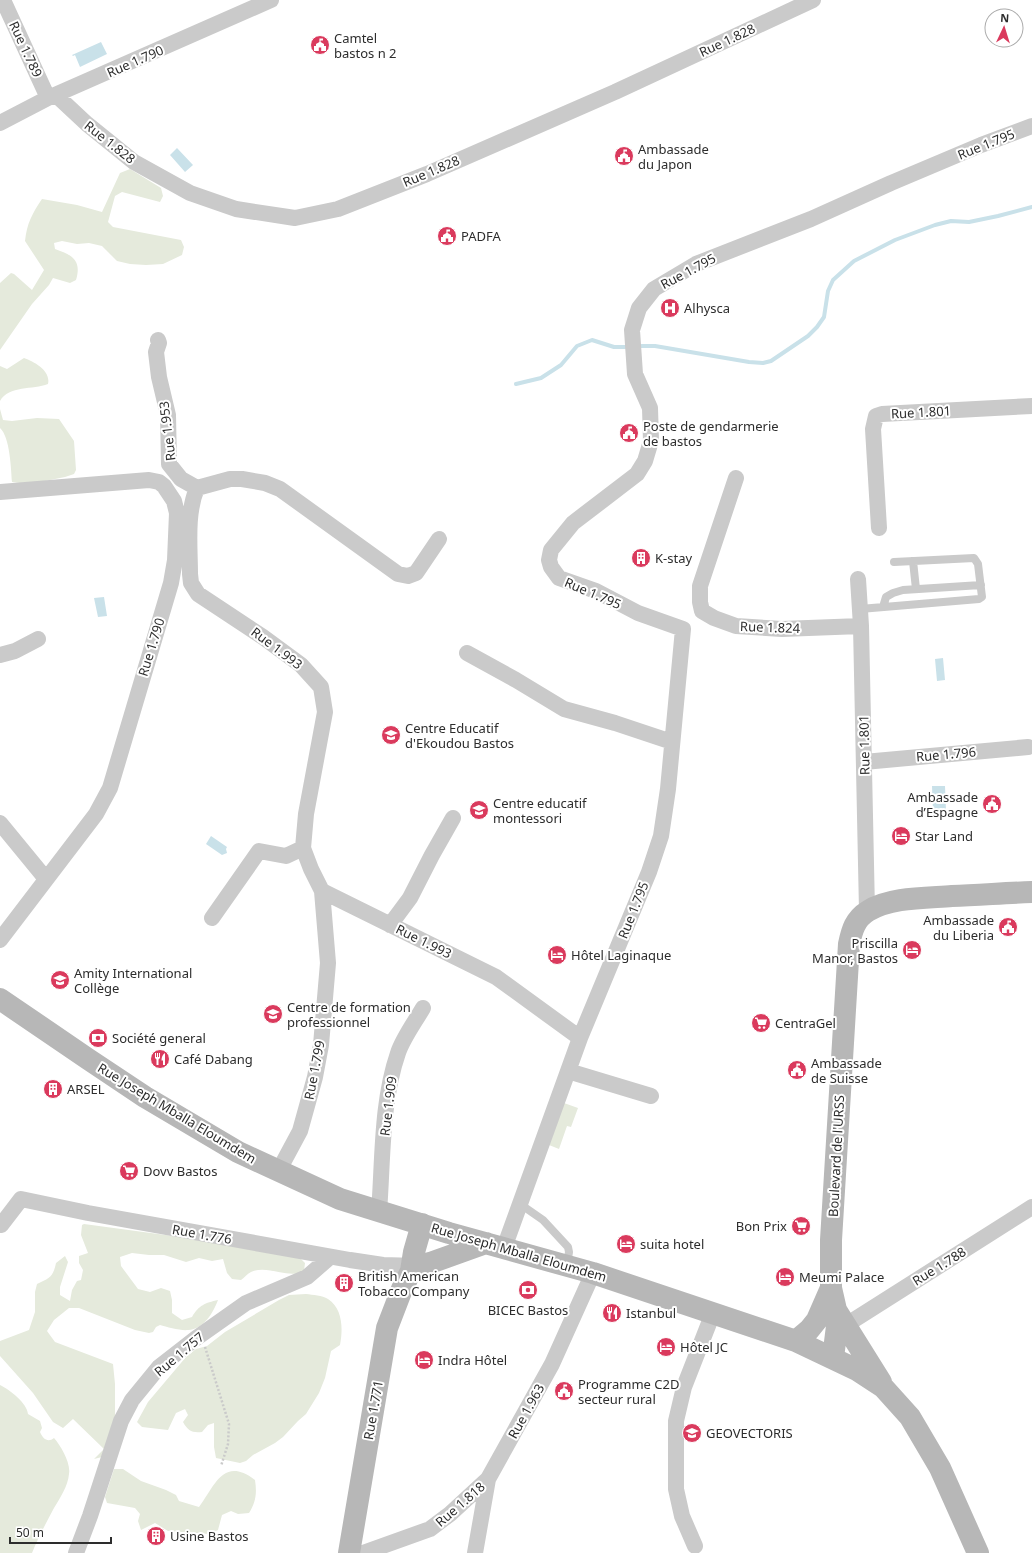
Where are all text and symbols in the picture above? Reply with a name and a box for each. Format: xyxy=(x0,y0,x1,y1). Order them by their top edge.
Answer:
north arrow xyxy=(984,8,1024,48)
text: N xyxy=(1000,10,1010,25)
street label: Rue 1.789 xyxy=(5,18,47,80)
street label: Rue 1.828 xyxy=(696,19,758,61)
place label: Camtel bastos n 2 xyxy=(334,29,397,62)
public building icon: Camtel bastos n 2 xyxy=(309,34,331,56)
street label: Rue 1.790 xyxy=(104,41,166,81)
street label: Rue 1.828 xyxy=(81,116,139,168)
street label: Rue 1.795 xyxy=(955,124,1017,164)
place label: Ambassade du Japon xyxy=(638,140,709,173)
public building icon: Ambassade du Japon xyxy=(613,145,635,167)
street label: Rue 1.828 xyxy=(400,151,462,191)
public building icon: PADFA xyxy=(436,225,458,247)
place label: PADFA xyxy=(461,227,501,245)
street label: Rue 1.795 xyxy=(657,249,719,293)
hospital icon: Alhysca xyxy=(659,297,681,319)
place label: Alhysca xyxy=(684,299,730,317)
street label: Rue 1.953 xyxy=(154,400,180,462)
street label: Rue 1.801 xyxy=(891,401,951,423)
place label: Poste de gendarmerie de bastos xyxy=(643,417,779,450)
public building icon: Poste de gendarmerie de bastos xyxy=(618,422,640,444)
building icon: K-stay xyxy=(630,547,652,569)
place label: K-stay xyxy=(655,549,692,567)
street label: Rue 1.795 xyxy=(562,573,624,613)
street label: Rue 1.790 xyxy=(134,616,168,678)
street label: Rue 1.824 xyxy=(740,617,801,637)
street label: Rue 1.993 xyxy=(248,623,306,673)
street label: Rue 1.801 xyxy=(854,715,874,775)
place label: Centre Educatif d'Ekoudou Bastos xyxy=(405,719,514,752)
school or university icon: Centre Educatif d'Ekoudou Bastos xyxy=(380,724,402,746)
street label: Rue 1.796 xyxy=(915,742,977,766)
place label: Ambassade d’Espagne xyxy=(907,788,978,821)
public building icon: Ambassade d’Espagne xyxy=(981,793,1003,815)
place label: Centre educatif montessori xyxy=(493,794,588,827)
school or university icon: Centre educatif montessori xyxy=(468,799,490,821)
hotel icon: Star Land xyxy=(890,825,912,847)
place label: Star Land xyxy=(915,827,973,845)
street label: Rue 1.795 xyxy=(613,879,653,941)
place label: Ambassade du Liberia xyxy=(923,911,994,944)
public building icon: Ambassade du Liberia xyxy=(997,916,1019,938)
street label: Rue 1.993 xyxy=(393,920,455,962)
place label: Priscilla Manor, Bastos xyxy=(812,934,898,967)
hotel icon: Priscilla Manor, Bastos xyxy=(901,939,923,961)
hotel icon: Hôtel Laginaque xyxy=(546,944,568,966)
place label: Hôtel Laginaque xyxy=(571,946,671,964)
place label: Amity International Collège xyxy=(74,964,192,997)
school or university icon: Amity International Collège xyxy=(49,969,71,991)
place label: Centre de formation professionnel xyxy=(287,998,411,1031)
school or university icon: Centre de formation professionnel xyxy=(262,1003,284,1025)
supermarket icon: CentraGel xyxy=(750,1012,772,1034)
place label: CentraGel xyxy=(775,1014,836,1032)
bank icon: Société general xyxy=(87,1027,109,1049)
place label: Société general xyxy=(112,1029,206,1047)
street label: Rue 1.799 xyxy=(299,1039,329,1101)
restaurant icon: Café Dabang xyxy=(149,1048,171,1070)
place label: Café Dabang xyxy=(174,1050,253,1068)
place label: Ambassade de Suisse xyxy=(811,1054,882,1087)
street label: Rue Joseph Mballa Eloumdem xyxy=(94,1058,260,1168)
public building icon: Ambassade de Suisse xyxy=(786,1059,808,1081)
street label: Rue 1.909 xyxy=(375,1075,401,1137)
building icon: ARSEL xyxy=(42,1078,64,1100)
place label: ARSEL xyxy=(67,1080,105,1098)
street label: Boulevard de l'URSS xyxy=(824,1095,848,1217)
supermarket icon: Dovv Bastos xyxy=(118,1160,140,1182)
place label: Dovv Bastos xyxy=(143,1162,217,1180)
supermarket icon: Bon Prix xyxy=(790,1215,812,1237)
place label: Bon Prix xyxy=(736,1217,787,1235)
street label: Rue Joseph Mballa Eloumdem xyxy=(429,1218,609,1286)
street label: Rue 1.776 xyxy=(171,1220,233,1248)
hotel icon: suita hotel xyxy=(615,1233,637,1255)
place label: suita hotel xyxy=(640,1235,704,1253)
street label: Rue 1.788 xyxy=(909,1242,969,1290)
hotel icon: Meumi Palace xyxy=(774,1266,796,1288)
place label: British American Tobacco Company xyxy=(358,1267,470,1300)
place label: Meumi Palace xyxy=(799,1268,884,1286)
building icon: British American Tobacco Company xyxy=(333,1272,355,1294)
bank icon: BICEC Bastos xyxy=(517,1279,539,1301)
place label: BICEC Bastos xyxy=(488,1301,568,1319)
restaurant icon: Istanbul xyxy=(601,1302,623,1324)
place label: Istanbul xyxy=(626,1304,676,1322)
street label: Rue 1.757 xyxy=(150,1328,208,1380)
hotel icon: Hôtel JC xyxy=(655,1336,677,1358)
place label: Hôtel JC xyxy=(680,1338,728,1356)
hotel icon: Indra Hôtel xyxy=(413,1349,435,1371)
place label: Indra Hôtel xyxy=(438,1351,507,1369)
place label: Programme C2D secteur rural xyxy=(578,1375,679,1408)
street label: Rue 1.771 xyxy=(359,1379,387,1441)
street label: Rue 1.963 xyxy=(504,1380,548,1442)
public building icon: Programme C2D secteur rural xyxy=(553,1380,575,1402)
school or university icon: GEOVECTORIS xyxy=(681,1422,703,1444)
place label: GEOVECTORIS xyxy=(706,1424,793,1442)
street label: Rue 1.818 xyxy=(431,1478,489,1530)
scale bar xyxy=(10,1519,111,1545)
text: 50 m xyxy=(16,1524,44,1541)
building icon: Usine Bastos xyxy=(145,1525,167,1547)
place label: Usine Bastos xyxy=(170,1527,249,1545)

